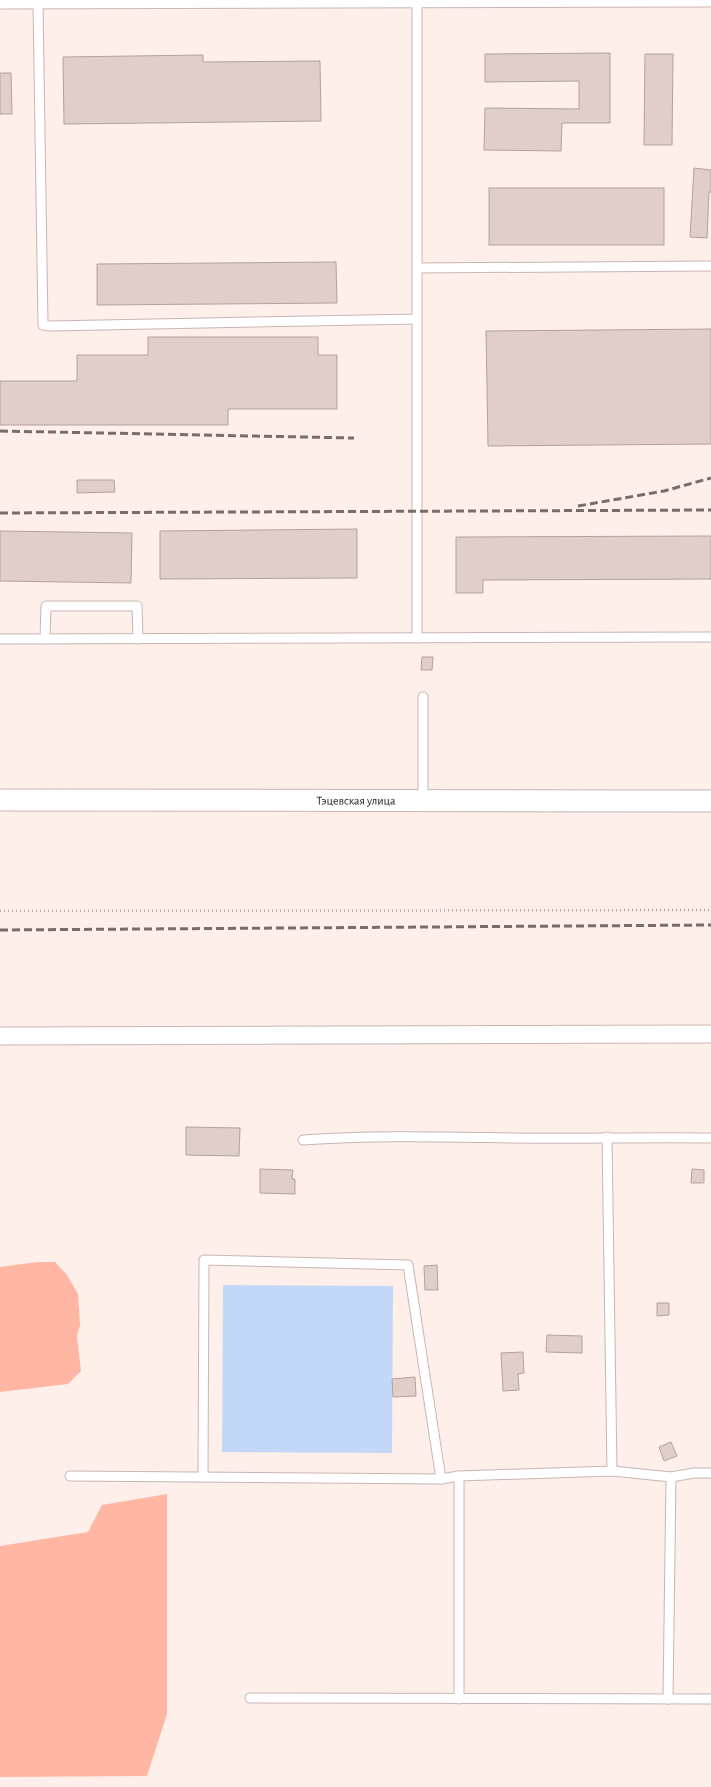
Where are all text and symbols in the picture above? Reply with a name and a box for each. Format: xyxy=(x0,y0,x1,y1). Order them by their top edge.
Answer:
street label: Тэцевская улица xyxy=(316,794,396,808)

